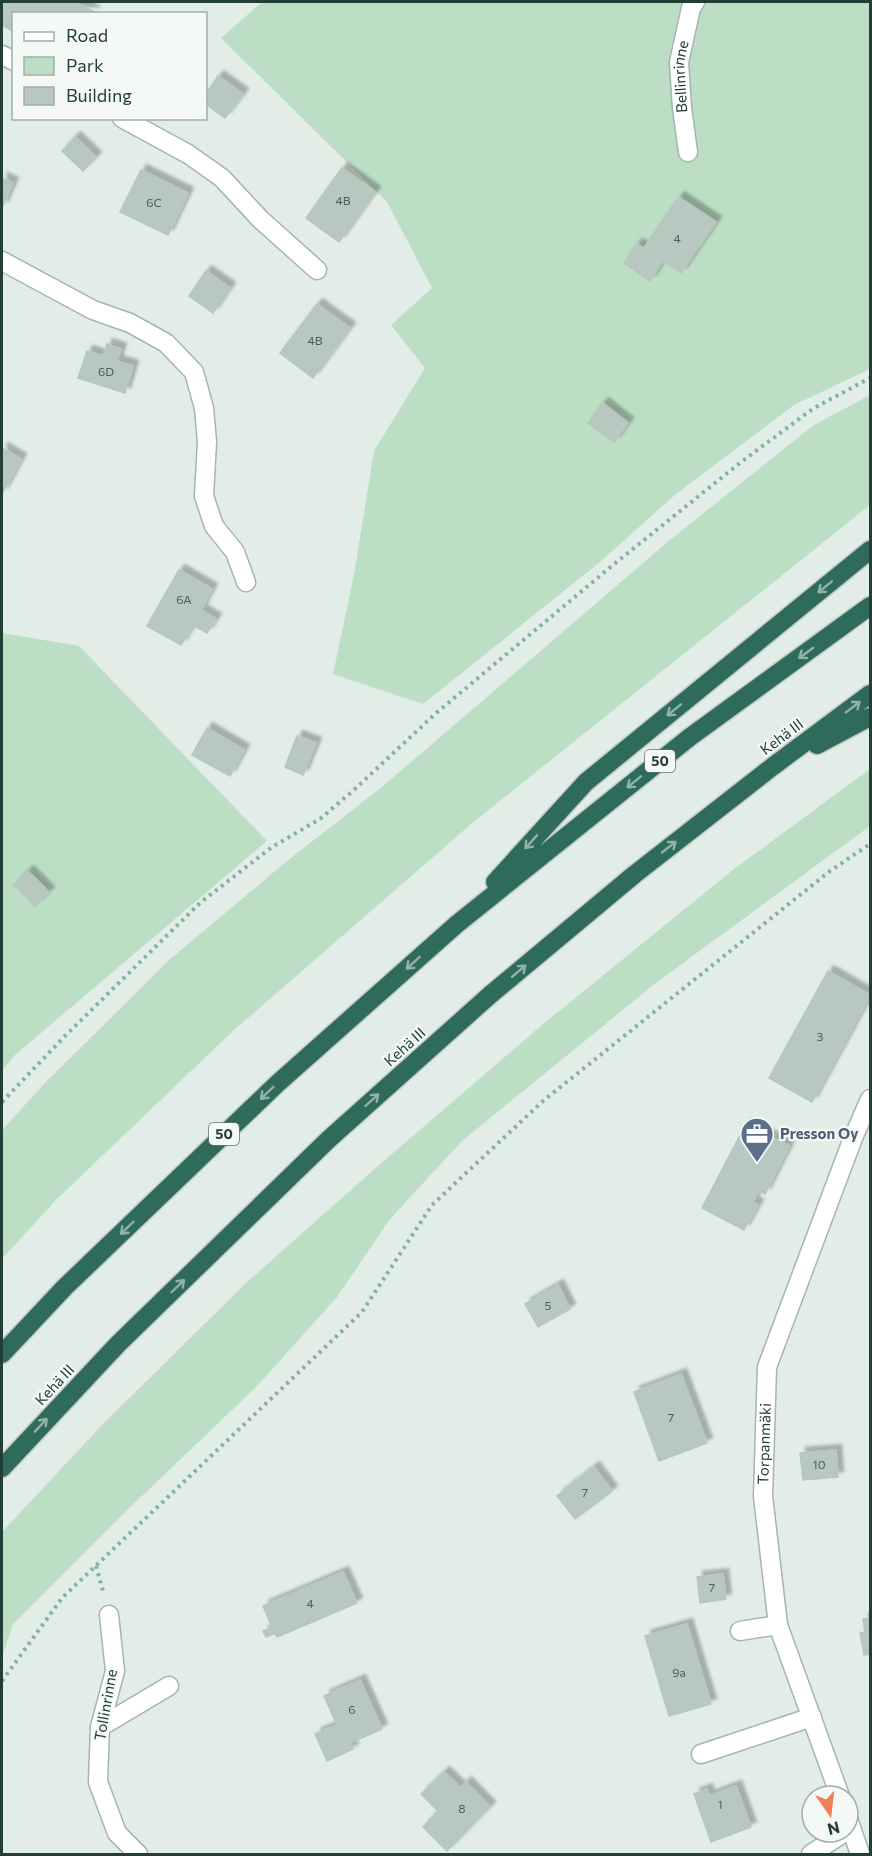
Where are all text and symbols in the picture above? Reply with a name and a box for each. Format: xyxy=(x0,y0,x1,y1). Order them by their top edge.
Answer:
legend xyxy=(12,12,207,120)
text: Road xyxy=(66,24,108,46)
street label: Bellinrinne xyxy=(669,38,692,113)
text: Park xyxy=(66,54,104,76)
text: Building xyxy=(66,84,132,106)
house number: 4B xyxy=(336,193,351,207)
house number: 6C xyxy=(146,195,162,209)
house number: 4 xyxy=(673,231,681,245)
house number: 4B xyxy=(308,333,323,347)
house number: 6D xyxy=(98,364,114,378)
one-way arrow xyxy=(818,580,833,594)
house number: 6A xyxy=(176,592,192,606)
one-way arrow xyxy=(799,646,815,659)
one-way arrow xyxy=(844,701,860,713)
one-way arrow xyxy=(666,704,682,717)
street label: Kehä III xyxy=(756,714,806,758)
road number: 50 xyxy=(645,750,675,772)
one-way arrow xyxy=(626,776,642,789)
one-way arrow xyxy=(524,835,538,850)
one-way arrow xyxy=(661,841,677,854)
one-way arrow xyxy=(406,956,421,970)
one-way arrow xyxy=(511,965,527,978)
street label: Kehä III xyxy=(380,1023,429,1069)
house number: 3 xyxy=(817,1029,824,1043)
one-way arrow xyxy=(260,1086,275,1100)
one-way arrow xyxy=(365,1093,380,1107)
office icon: Presson Oy xyxy=(739,1116,775,1163)
road number: 50 xyxy=(209,1123,239,1145)
place label: Presson Oy xyxy=(780,1124,859,1142)
one-way arrow xyxy=(119,1221,134,1235)
one-way arrow xyxy=(170,1278,185,1293)
house number: 5 xyxy=(545,1298,552,1312)
street label: Kehä III xyxy=(31,1360,78,1408)
street label: Torpanmäki xyxy=(753,1403,774,1485)
house number: 7 xyxy=(668,1410,674,1424)
one-way arrow xyxy=(34,1418,49,1433)
house number: 10 xyxy=(813,1457,826,1471)
house number: 7 xyxy=(582,1485,588,1499)
house number: 7 xyxy=(709,1580,715,1594)
house number: 4 xyxy=(306,1596,314,1610)
house number: 9a xyxy=(672,1665,686,1679)
street label: Tollinrinne xyxy=(90,1668,120,1742)
house number: 6 xyxy=(348,1702,356,1716)
north arrow xyxy=(800,1784,860,1844)
house number: 1 xyxy=(717,1797,723,1811)
house number: 8 xyxy=(458,1801,466,1815)
text: N xyxy=(826,1818,842,1840)

